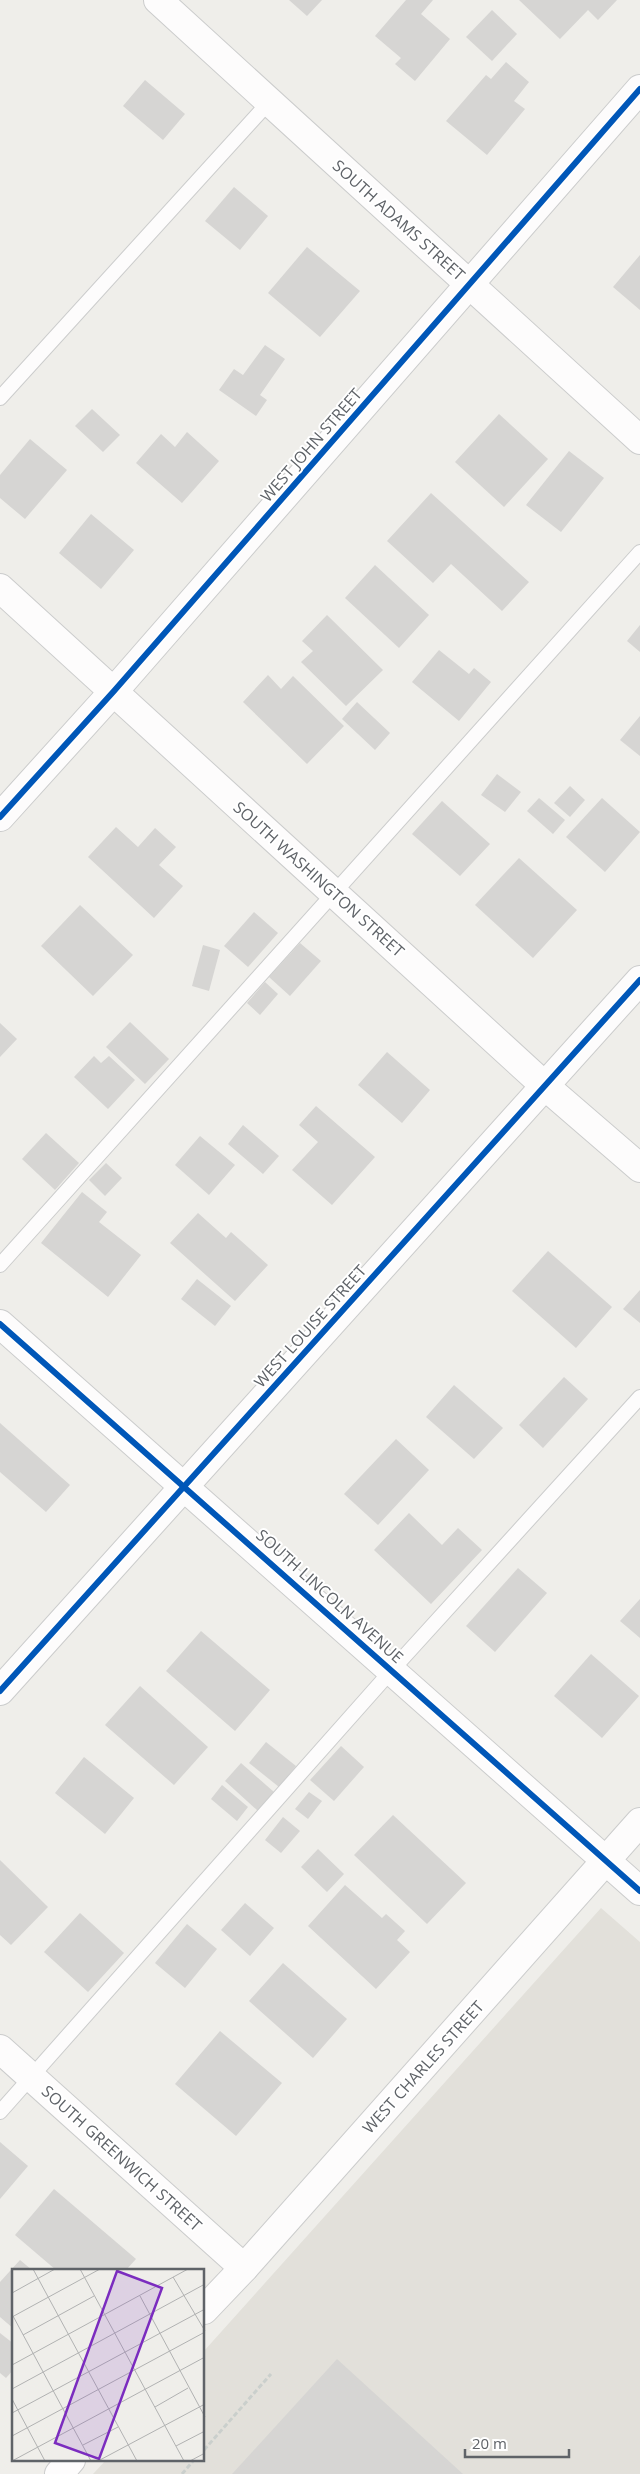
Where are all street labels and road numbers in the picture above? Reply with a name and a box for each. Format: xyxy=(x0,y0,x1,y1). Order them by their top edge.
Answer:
street label: SOUTH ADAMS STREET xyxy=(328,155,470,285)
street label: WEST JOHN STREET xyxy=(255,383,367,507)
street label: SOUTH WASHINGTON STREET xyxy=(229,796,409,962)
street label: WEST LOUISE STREET xyxy=(249,1260,371,1392)
street label: SOUTH LINCOLN AVENUE xyxy=(252,1524,408,1668)
street label: WEST CHARLES STREET xyxy=(357,1996,489,2138)
street label: SOUTH GREENWICH STREET xyxy=(37,2080,207,2236)

